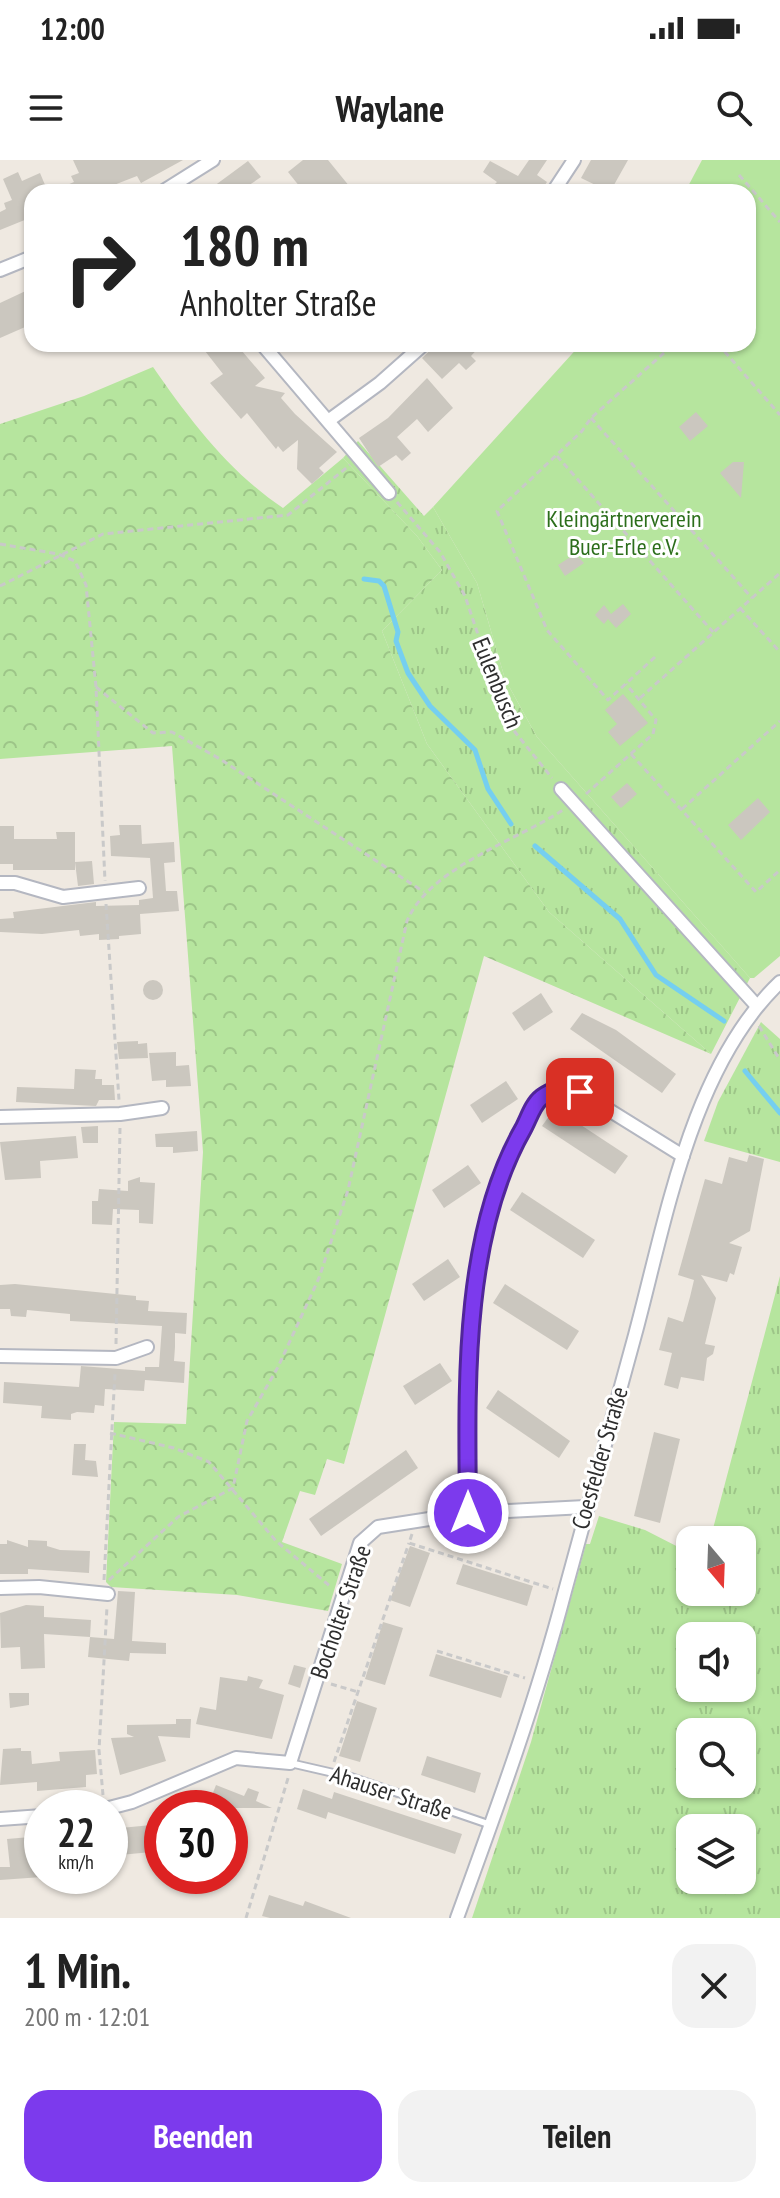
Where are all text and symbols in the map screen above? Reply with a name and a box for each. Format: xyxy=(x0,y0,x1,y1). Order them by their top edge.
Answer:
text: 12:00 xyxy=(40,9,105,48)
text: Waylane xyxy=(336,85,444,132)
icon: menu xyxy=(24,86,68,130)
icon: search xyxy=(712,86,756,130)
text: 180 m xyxy=(180,209,309,281)
icon: right xyxy=(48,216,152,320)
text: Anholter Straße xyxy=(180,279,377,326)
park label: Kleingärtnerverein Buer-Erle e.V. xyxy=(546,503,702,562)
street label: Eulenbusch xyxy=(465,633,530,733)
pin xyxy=(546,1058,614,1126)
icon: arrive xyxy=(558,1070,602,1114)
street label: Coesfelder Straße xyxy=(564,1383,635,1533)
position arrow xyxy=(426,1471,510,1555)
north arrow xyxy=(676,1526,756,1606)
map controls xyxy=(676,1526,756,1894)
street label: Bocholter Straße xyxy=(303,1541,378,1683)
button: sound xyxy=(676,1622,756,1702)
button: search xyxy=(676,1718,756,1798)
street label: Ahauser Straße xyxy=(326,1758,456,1827)
speed limit sign: 30 xyxy=(144,1790,248,1894)
text: 22 xyxy=(57,1806,95,1858)
button: layers xyxy=(676,1814,756,1894)
text: km/h xyxy=(58,1849,94,1875)
text: 1 Min. xyxy=(24,1939,131,2001)
button: close xyxy=(672,1944,756,2028)
text: 200 m · 12:01 xyxy=(24,2000,150,2033)
button: Beenden xyxy=(24,2090,382,2182)
button: Teilen xyxy=(398,2090,756,2182)

